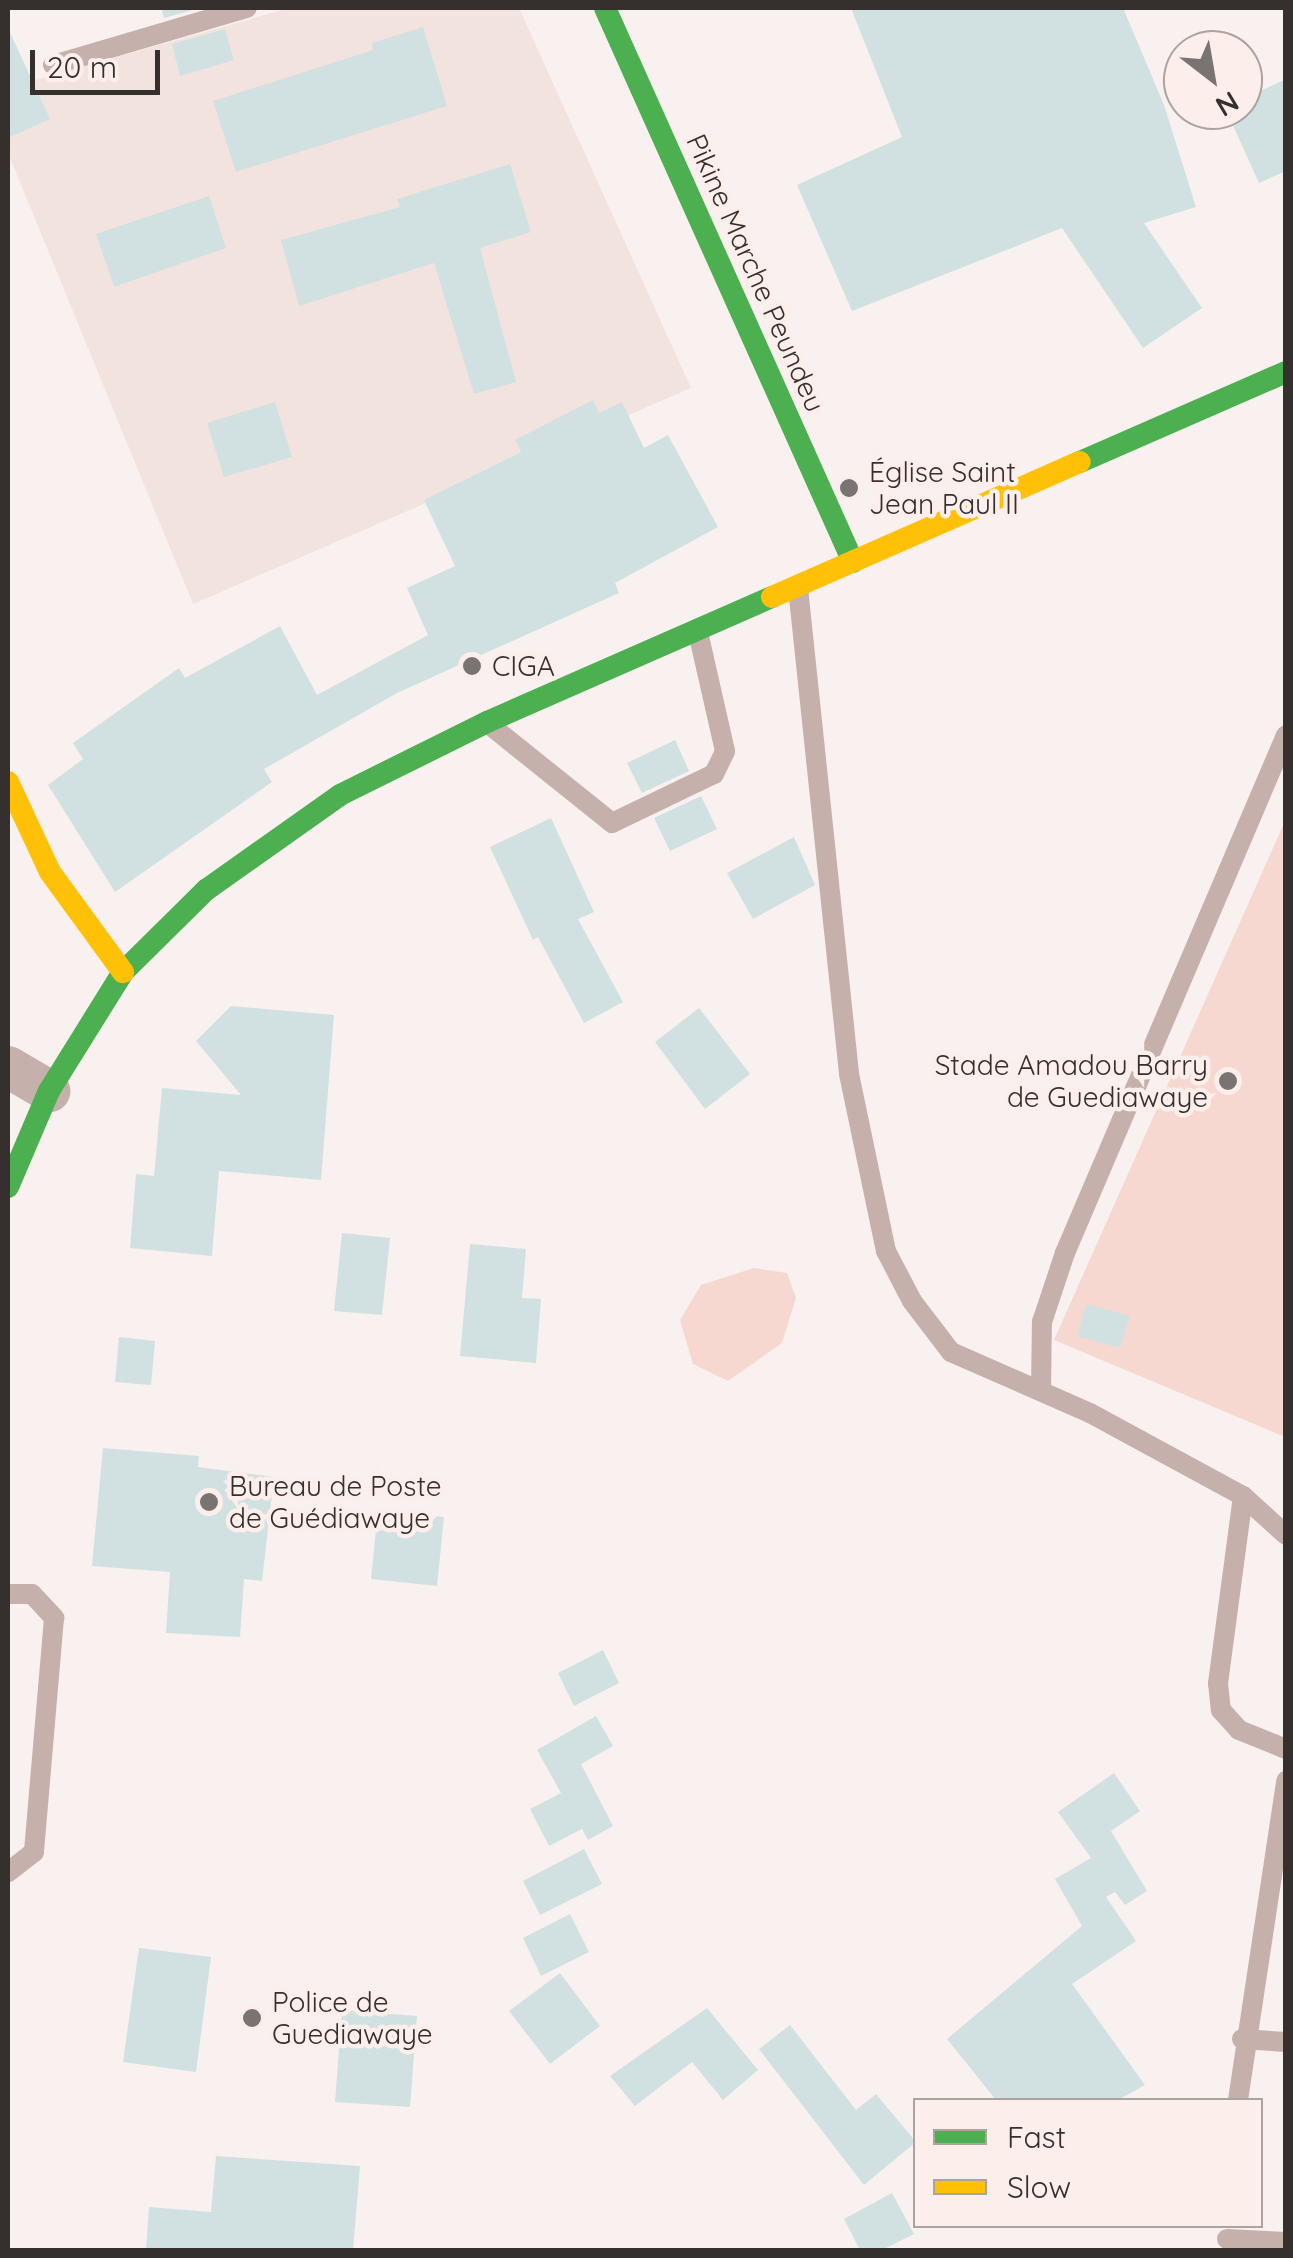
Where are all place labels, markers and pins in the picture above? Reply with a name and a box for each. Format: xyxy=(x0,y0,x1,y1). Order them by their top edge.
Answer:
place label: Église Saint Jean Paul II xyxy=(869,455,1019,521)
marker: Église Saint Jean Paul II xyxy=(838,477,860,499)
place label: CIGA xyxy=(492,649,555,683)
marker: CIGA xyxy=(461,655,483,677)
place label: Stade Amadou Barry de Guediawaye xyxy=(935,1048,1208,1114)
marker: Stade Amadou Barry de Guediawaye xyxy=(1217,1070,1239,1092)
place label: Bureau de Poste de Guédiawaye xyxy=(229,1469,442,1535)
marker: Bureau de Poste de Guédiawaye xyxy=(198,1491,220,1513)
place label: Police de Guediawaye xyxy=(272,1985,433,2051)
marker: Police de Guediawaye xyxy=(241,2007,263,2029)

